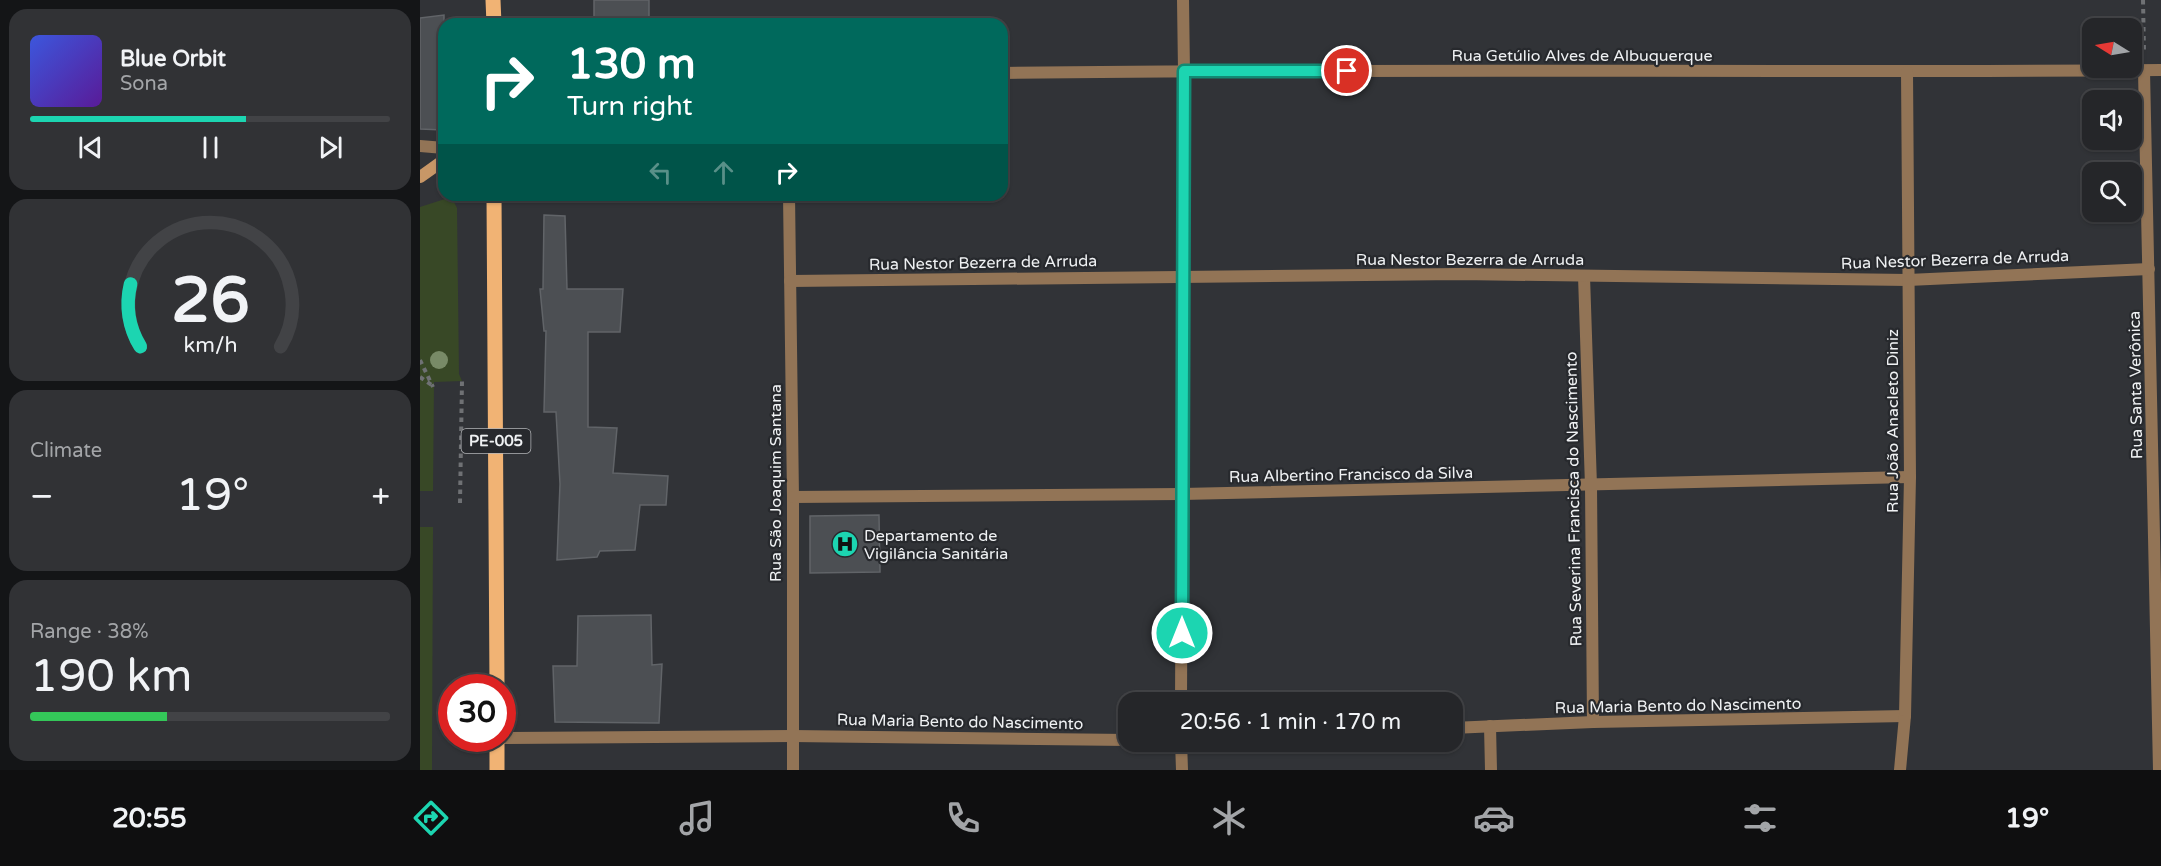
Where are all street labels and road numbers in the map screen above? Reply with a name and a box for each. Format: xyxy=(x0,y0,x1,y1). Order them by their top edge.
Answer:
street label: Rua Getúlio Alves de Albuquerque xyxy=(1452,46,1712,66)
street label: Rua Nestor Bezerra de Arruda xyxy=(1841,246,2069,274)
street label: Rua Nestor Bezerra de Arruda xyxy=(1356,250,1584,270)
street label: Rua Nestor Bezerra de Arruda xyxy=(869,251,1097,275)
street label: Rua Santa Verônica xyxy=(2125,311,2147,459)
street label: Rua João Anacleto Diniz xyxy=(1883,329,1903,513)
street label: Rua Severina Francisca do Nascimento xyxy=(1561,352,1587,646)
street label: Rua São Joaquim Santana xyxy=(766,384,786,582)
road number: PE-005 xyxy=(462,429,530,453)
street label: Rua Albertino Francisco da Silva xyxy=(1229,463,1473,487)
street label: Rua Maria Bento do Nascimento xyxy=(1555,694,1801,718)
street label: Rua Maria Bento do Nascimento xyxy=(837,710,1083,734)

